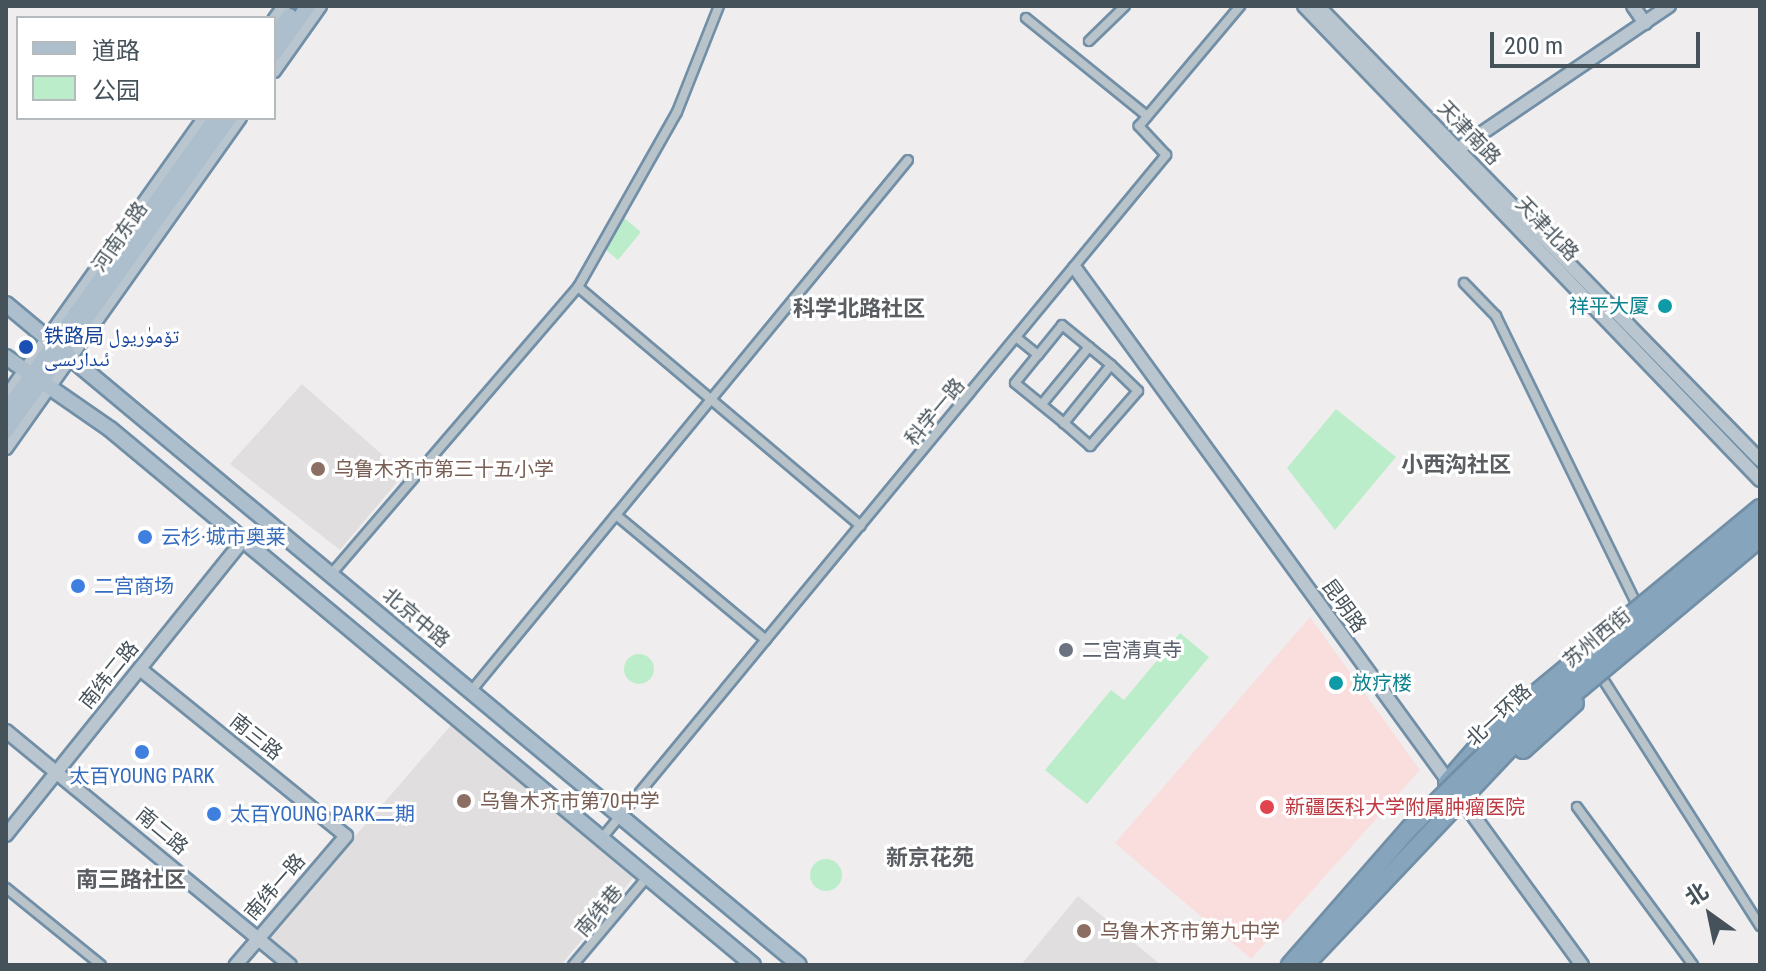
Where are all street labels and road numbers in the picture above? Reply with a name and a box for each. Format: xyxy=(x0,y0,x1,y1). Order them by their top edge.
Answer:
street label: 天津南路 xyxy=(1433,96,1505,170)
street label: 天津北路 xyxy=(1511,192,1583,266)
street label: 河南东路 xyxy=(87,197,153,277)
street label: 科学一路 xyxy=(900,374,970,450)
street label: 昆明路 xyxy=(1317,575,1371,637)
street label: 北京中路 xyxy=(378,583,454,653)
street label: 苏州西街 xyxy=(1559,603,1635,673)
street label: 南纬二路 xyxy=(75,636,143,714)
street label: 北一环路 xyxy=(1462,679,1536,751)
street label: 南三路 xyxy=(225,709,287,765)
street label: 南二路 xyxy=(131,803,193,859)
street label: 南纬一路 xyxy=(240,849,310,925)
street label: 南纬巷 xyxy=(570,880,628,942)

